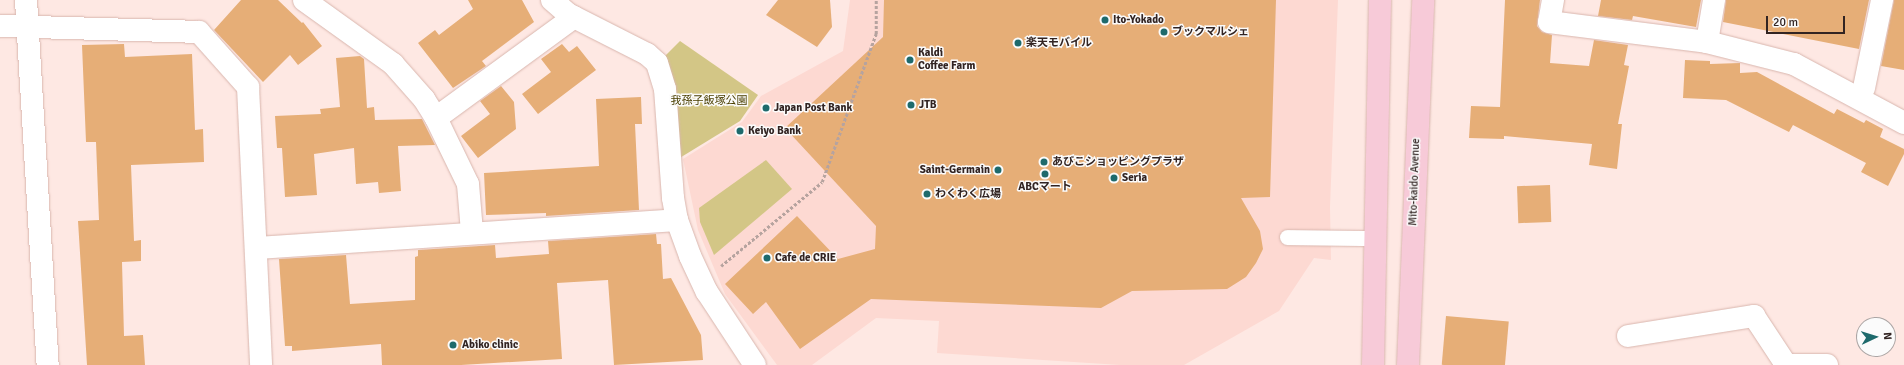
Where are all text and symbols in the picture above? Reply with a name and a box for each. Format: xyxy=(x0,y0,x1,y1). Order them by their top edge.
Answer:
scale bar xyxy=(1768,8,1847,34)
place label: Ito-Yokado xyxy=(1113,13,1164,27)
marker: Ito-Yokado xyxy=(1100,15,1110,25)
text: 20 m xyxy=(1773,15,1798,30)
place label: ブックマルシェ xyxy=(1172,25,1249,39)
marker: ブックマルシェ xyxy=(1159,27,1169,37)
place label: 楽天モバイル xyxy=(1026,36,1092,50)
marker: 楽天モバイル xyxy=(1013,38,1023,48)
place label: Kaldi Coffee Farm xyxy=(918,47,975,73)
marker: Kaldi Coffee Farm xyxy=(905,55,915,65)
park label: 我孫子飯塚公園 xyxy=(671,94,747,108)
place label: JTB xyxy=(919,98,937,112)
marker: JTB xyxy=(906,100,916,110)
place label: Japan Post Bank xyxy=(774,101,852,115)
marker: Japan Post Bank xyxy=(761,103,771,113)
place label: Keiyo Bank xyxy=(748,124,801,138)
marker: Keiyo Bank xyxy=(735,126,745,136)
street label: Mito-kaido Avenue xyxy=(1407,138,1423,226)
place label: あびこショッピングプラザ xyxy=(1052,155,1184,169)
marker: あびこショッピングプラザ xyxy=(1039,157,1049,167)
place label: Saint-Germain xyxy=(920,163,990,177)
marker: Saint-Germain xyxy=(993,165,1003,175)
marker: ABCマート xyxy=(1040,169,1050,179)
place label: Seria xyxy=(1122,171,1147,185)
marker: Seria xyxy=(1109,173,1119,183)
place label: ABCマート xyxy=(1018,180,1072,194)
place label: わくわく広場 xyxy=(935,187,1001,201)
marker: わくわく広場 xyxy=(922,189,932,199)
place label: Cafe de CRIE xyxy=(775,251,836,265)
marker: Cafe de CRIE xyxy=(762,253,772,263)
north arrow xyxy=(1856,317,1896,357)
text: N xyxy=(1881,332,1894,340)
place label: Abiko clinic xyxy=(462,338,518,352)
marker: Abiko clinic xyxy=(447,339,459,351)

